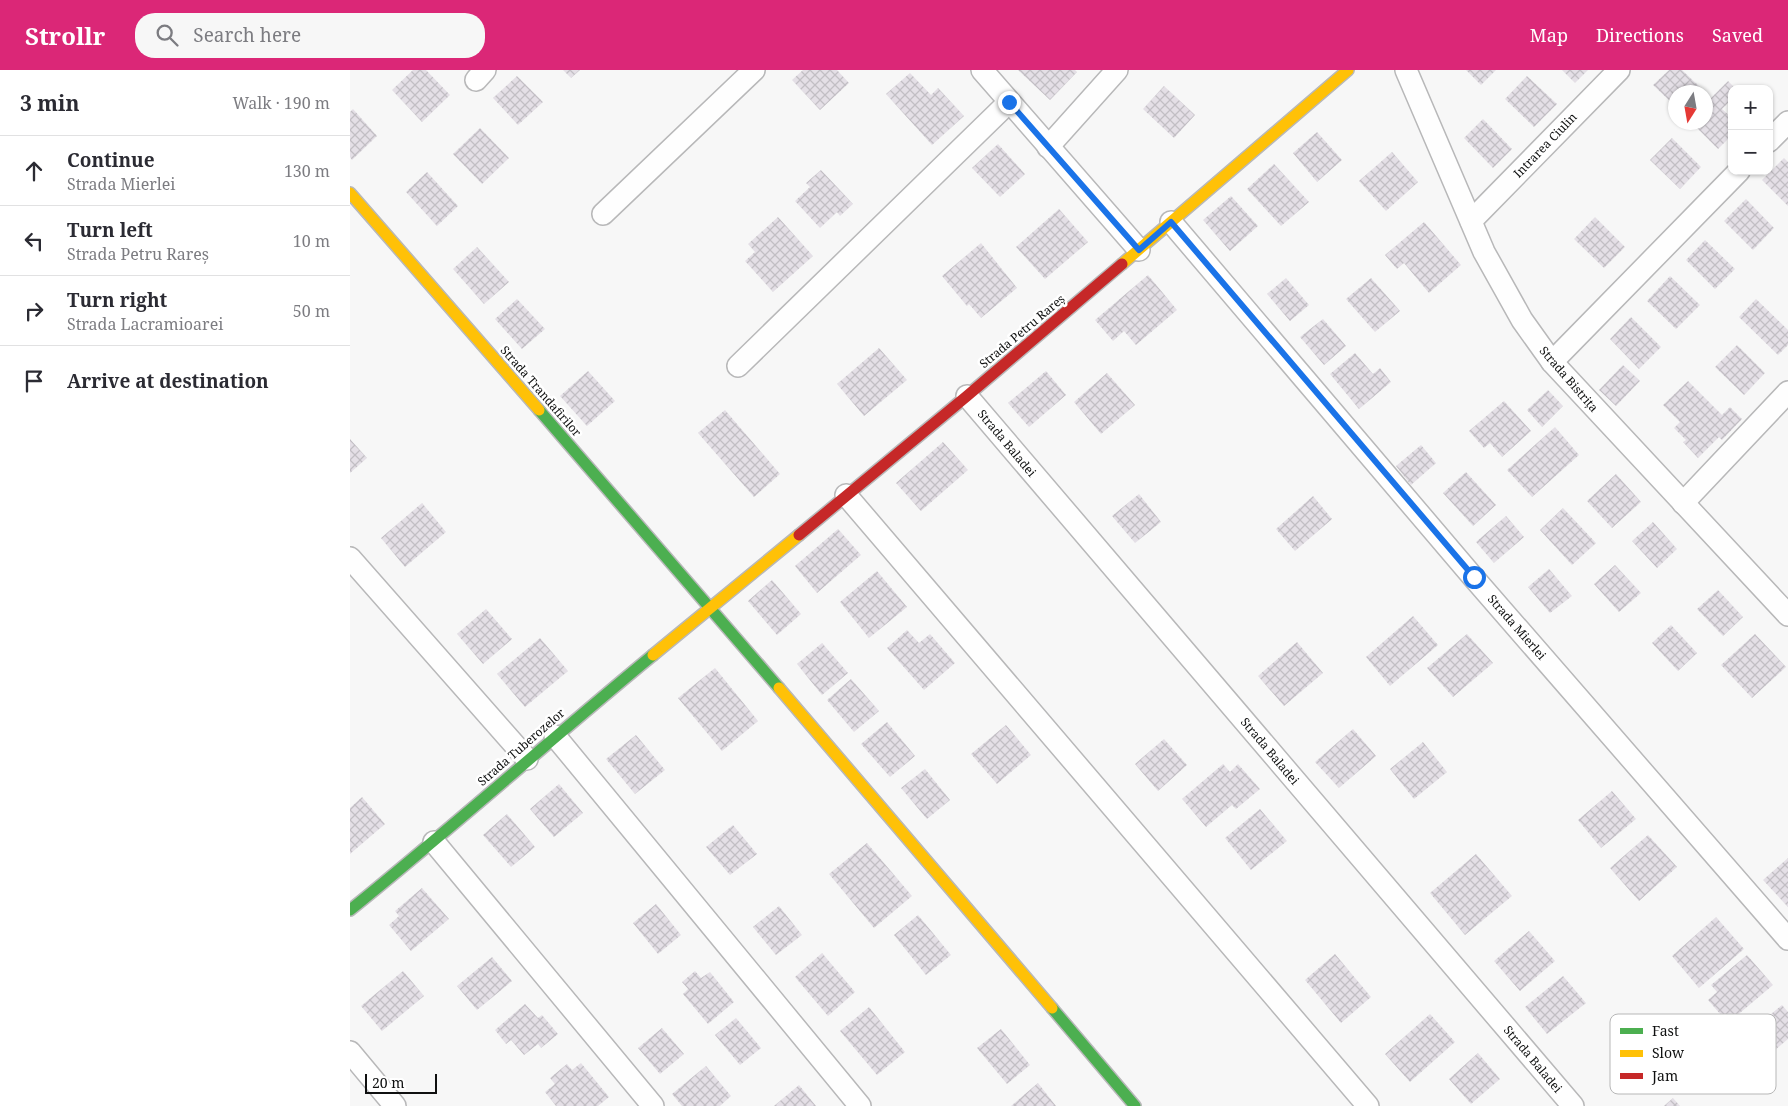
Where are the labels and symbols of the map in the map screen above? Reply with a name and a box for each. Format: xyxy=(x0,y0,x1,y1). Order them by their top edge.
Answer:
north arrow xyxy=(1668,85,1713,130)
route end xyxy=(998,91,1021,114)
street label: Intrarea Ciulin xyxy=(1509,108,1581,181)
street label: Strada Petru Rareș xyxy=(976,290,1068,372)
street label: Strada Trandafirilor xyxy=(497,342,585,440)
street label: Strada Bistrița xyxy=(1536,342,1602,416)
street label: Strada Baladei xyxy=(974,406,1040,480)
route start xyxy=(1463,566,1486,589)
street label: Strada Mierlei xyxy=(1484,591,1550,663)
street label: Strada Tuberozelor xyxy=(474,704,568,790)
street label: Strada Baladei xyxy=(1237,714,1303,788)
legend xyxy=(1610,1014,1776,1094)
text: Fast xyxy=(1652,1021,1679,1040)
street label: Strada Baladei xyxy=(1500,1022,1566,1096)
text: Slow xyxy=(1652,1043,1685,1062)
text: Jam xyxy=(1651,1066,1678,1085)
scale bar xyxy=(365,1071,438,1094)

